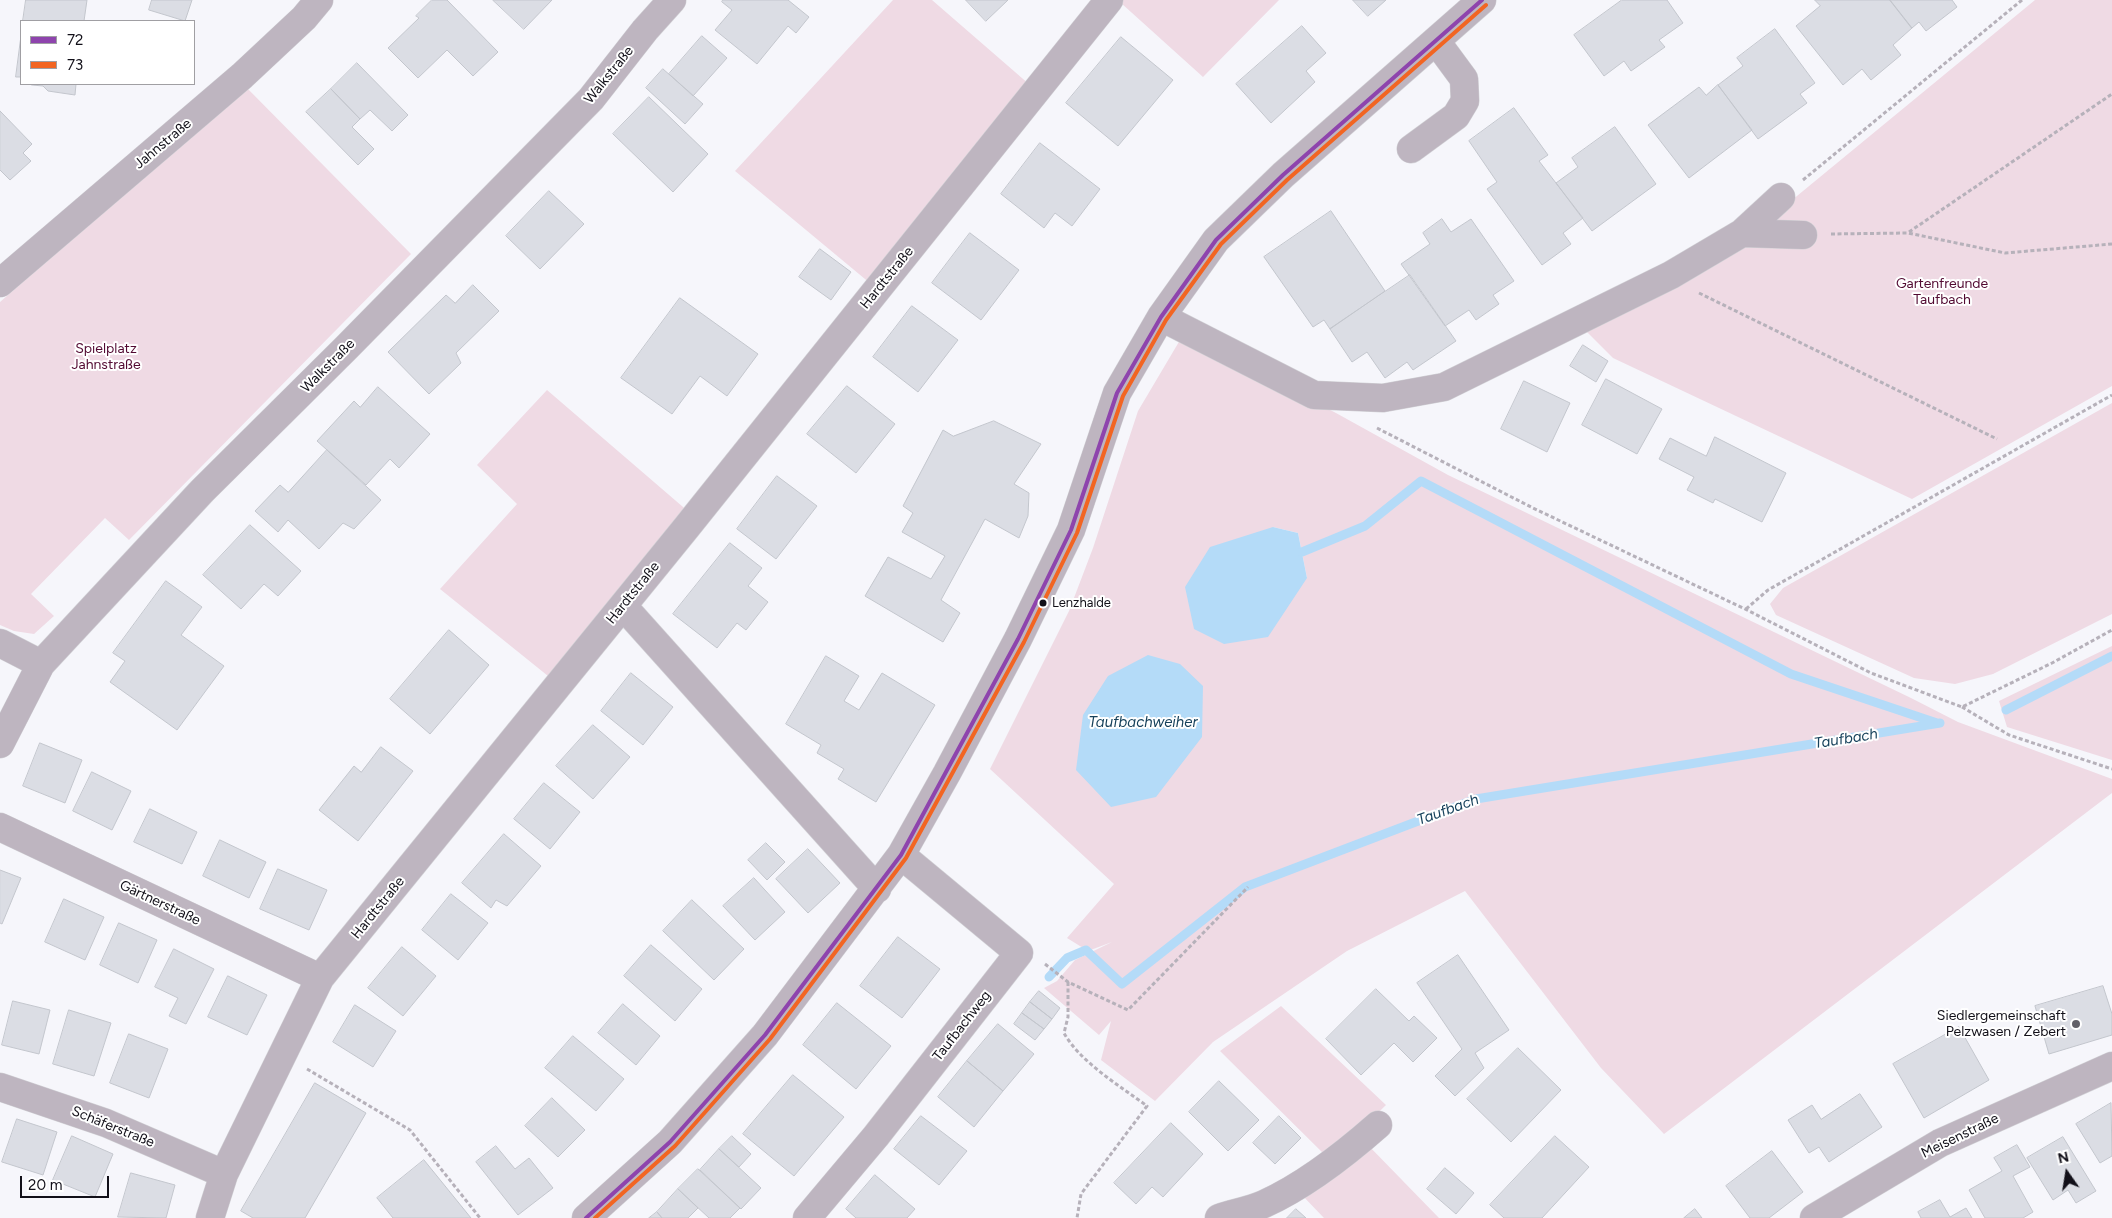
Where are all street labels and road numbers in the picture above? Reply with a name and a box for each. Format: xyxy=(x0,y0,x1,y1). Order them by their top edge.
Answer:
street label: Walkstraße xyxy=(581,43,637,107)
street label: Jahnstraße xyxy=(131,115,195,173)
street label: Hardtstraße xyxy=(857,244,917,312)
street label: Walkstraße xyxy=(298,336,358,396)
street label: Hardtstraße xyxy=(603,559,663,627)
street label: Hardtstraße xyxy=(348,874,408,942)
street label: Gärtnerstraße xyxy=(117,877,203,929)
street label: Taufbachweg xyxy=(929,988,995,1064)
street label: Schäferstraße xyxy=(69,1103,157,1151)
street label: Meisenstraße xyxy=(1919,1110,2001,1162)

